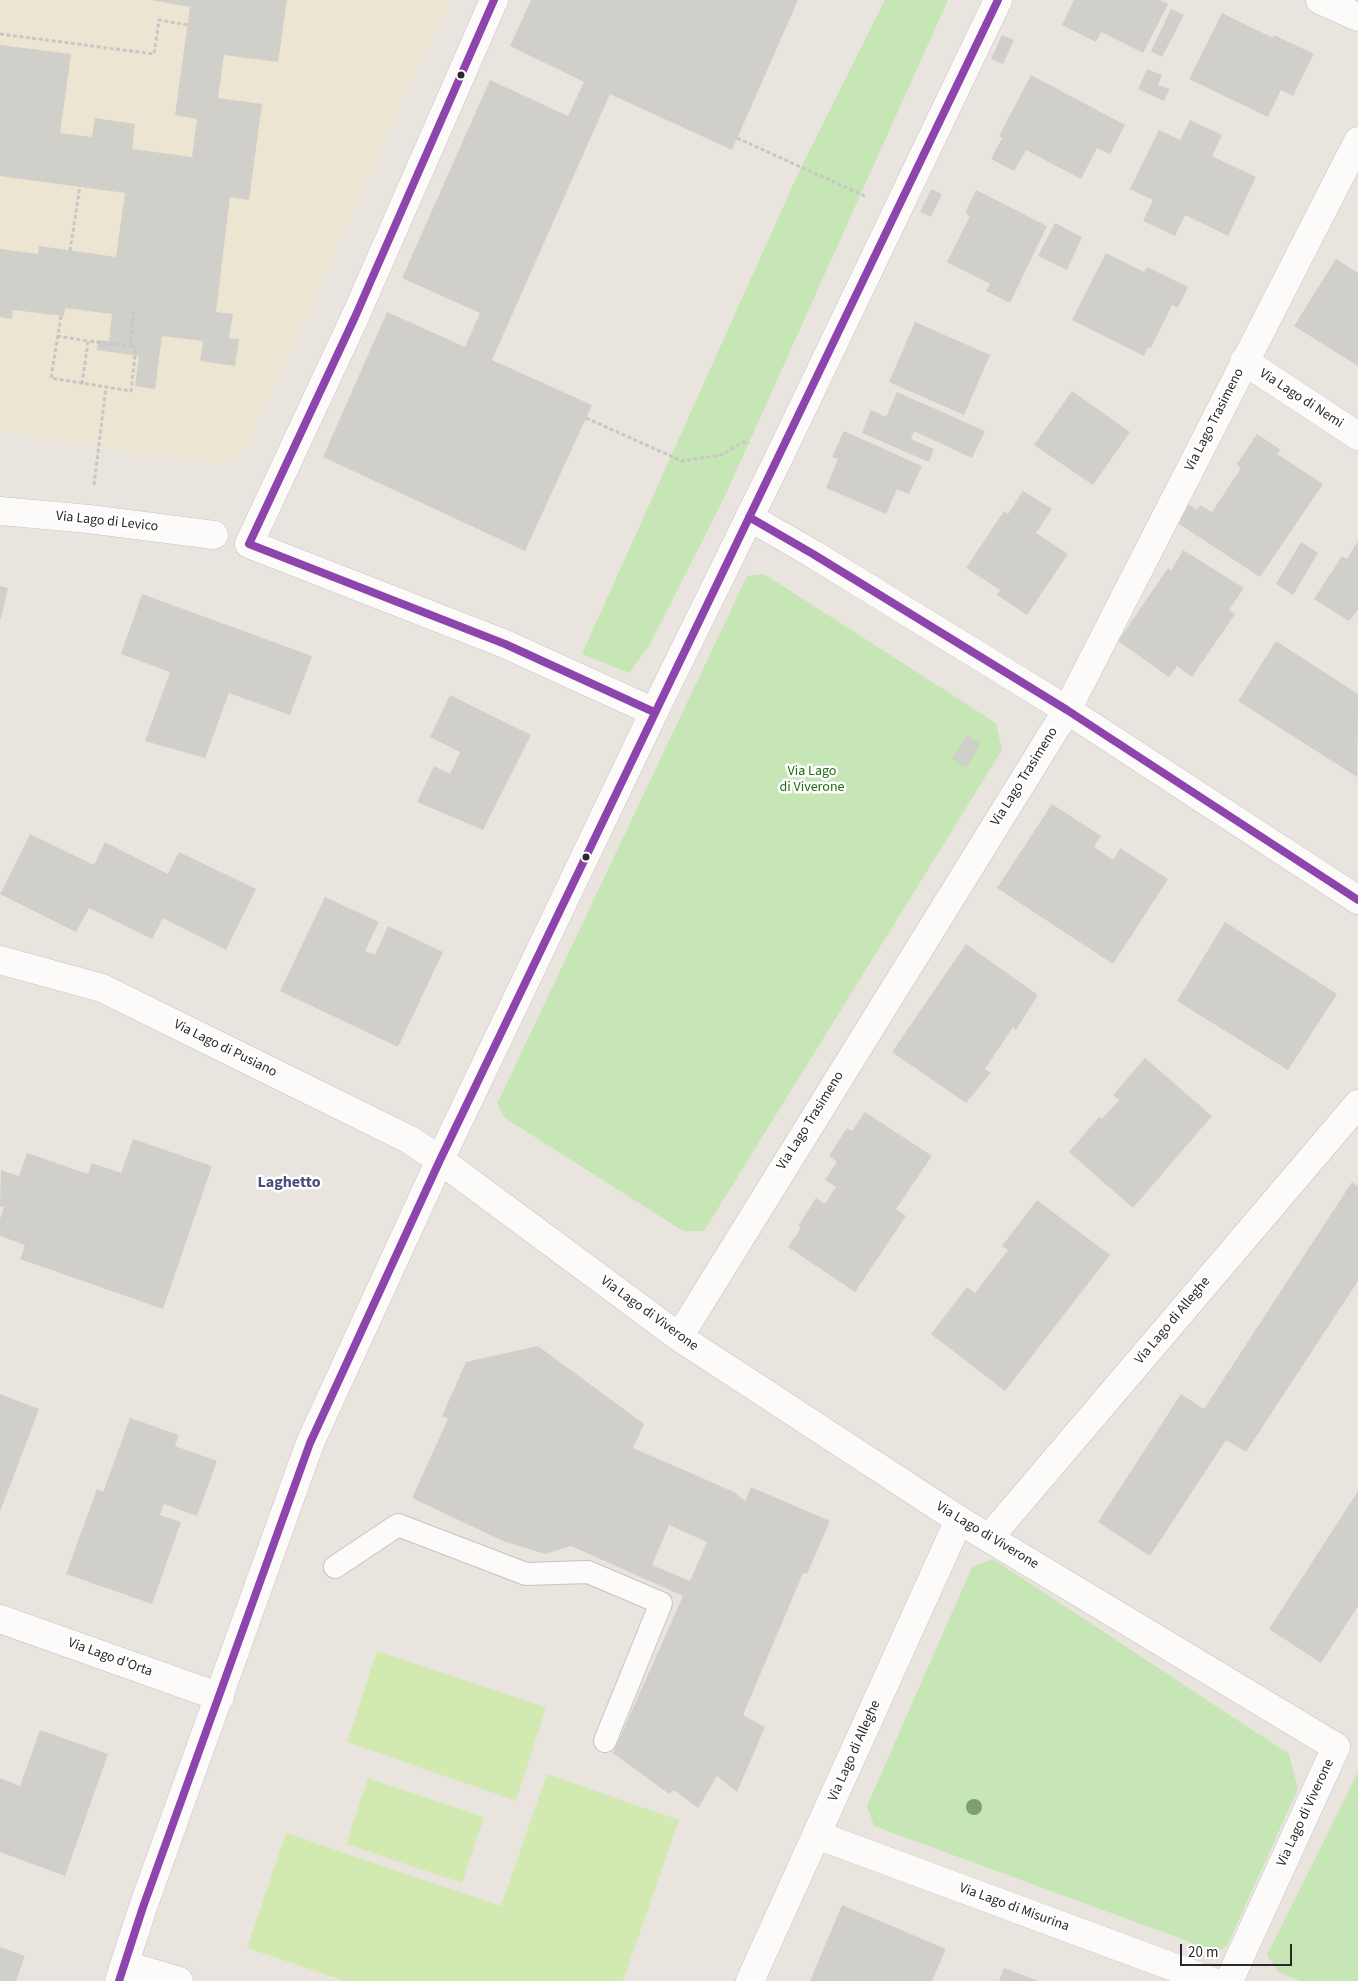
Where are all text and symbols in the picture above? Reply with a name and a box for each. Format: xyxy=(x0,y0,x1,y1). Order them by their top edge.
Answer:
unlabelled marker xyxy=(456,70,466,80)
street label: Via Lago Trasimeno xyxy=(1182,366,1248,474)
street label: Via Lago di Nemi xyxy=(1256,366,1346,432)
street label: Via Lago di Levico xyxy=(55,508,159,536)
street label: Via Lago Trasimeno xyxy=(988,725,1062,829)
park label: Via Lago di Viverone xyxy=(779,764,845,796)
unlabelled marker xyxy=(581,852,591,862)
street label: Via Lago di Pusiano xyxy=(171,1017,279,1081)
street label: Via Lago Trasimeno xyxy=(774,1069,848,1173)
district label: Laghetto xyxy=(257,1173,321,1193)
street label: Via Lago di Viverone xyxy=(597,1273,701,1355)
street label: Via Lago di Alleghe xyxy=(1132,1274,1214,1368)
street label: Via Lago di Viverone xyxy=(933,1499,1041,1573)
street label: Via Lago d'Orta xyxy=(66,1635,154,1681)
street label: Via Lago di Alleghe xyxy=(825,1698,885,1804)
street label: Via Lago di Viverone xyxy=(1274,1757,1338,1869)
street label: Via Lago di Misurina xyxy=(957,1880,1071,1936)
scale bar xyxy=(1183,1934,1296,1966)
text: 20 m xyxy=(1188,1942,1218,1963)

